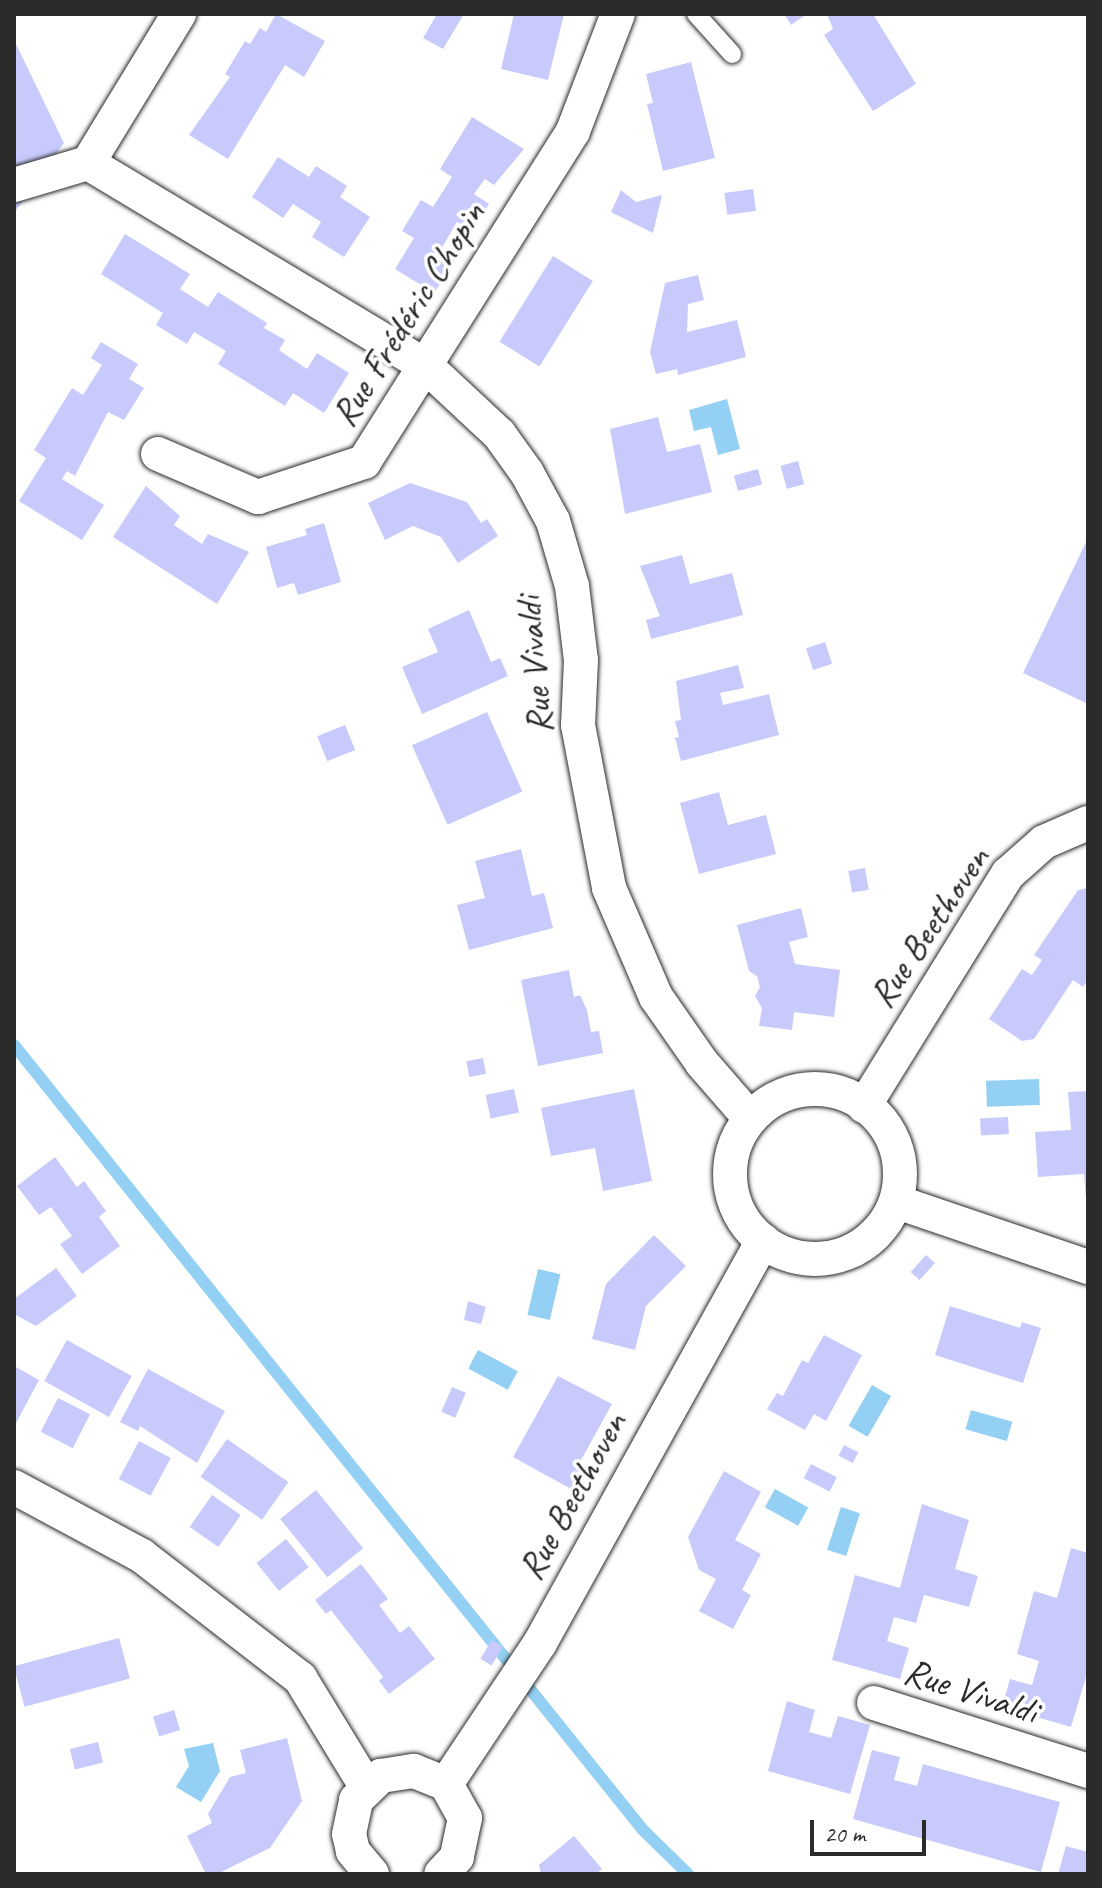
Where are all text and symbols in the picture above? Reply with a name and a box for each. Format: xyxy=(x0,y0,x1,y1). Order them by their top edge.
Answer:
street label: Rue Frédéric Chopin xyxy=(321,193,495,435)
street label: Rue Vivaldi xyxy=(505,595,563,735)
street label: Rue Beethoven xyxy=(858,838,1000,1016)
street label: Rue Beethoven xyxy=(507,1404,637,1588)
street label: Rue Vivaldi xyxy=(899,1648,1043,1734)
scale bar xyxy=(814,1804,930,1854)
text: 20 m xyxy=(824,1819,865,1849)

